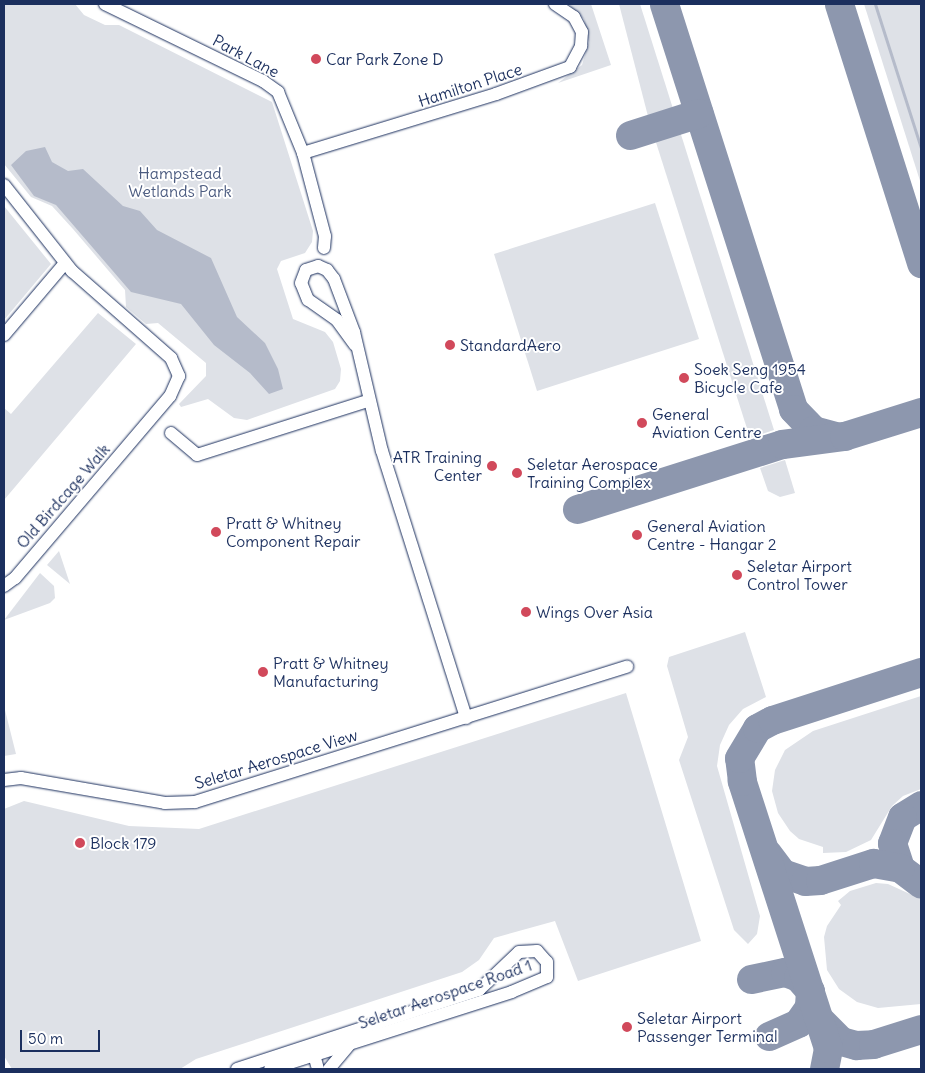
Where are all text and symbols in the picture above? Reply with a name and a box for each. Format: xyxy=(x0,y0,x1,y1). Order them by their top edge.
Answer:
street label: Park Lane xyxy=(209,31,283,81)
place label: Car Park Zone D xyxy=(326,49,443,69)
marker: Car Park Zone D xyxy=(310,53,322,65)
street label: Hamilton Place xyxy=(416,59,524,111)
park label: Hampstead Wetlands Park xyxy=(128,163,232,201)
place label: StandardAero xyxy=(460,335,561,355)
marker: StandardAero xyxy=(444,339,456,351)
place label: Soek Seng 1954 Bicycle Cafe xyxy=(694,359,806,397)
marker: Soek Seng 1954 Bicycle Cafe xyxy=(678,372,690,384)
place label: General Aviation Centre xyxy=(652,404,762,442)
marker: General Aviation Centre xyxy=(636,417,648,429)
street label: Old Birdcage Walk xyxy=(12,440,114,552)
place label: ATR Training Center xyxy=(393,447,482,485)
place label: Seletar Aerospace Training Complex xyxy=(527,454,658,492)
marker: ATR Training Center xyxy=(486,460,498,472)
marker: Seletar Aerospace Training Complex xyxy=(511,467,523,479)
place label: Pratt & Whitney Component Repair xyxy=(226,513,361,551)
place label: General Aviation Centre - Hangar 2 xyxy=(647,516,776,554)
marker: Pratt & Whitney Component Repair xyxy=(210,526,222,538)
marker: General Aviation Centre - Hangar 2 xyxy=(631,529,643,541)
place label: Seletar Airport Control Tower xyxy=(747,556,852,594)
marker: Seletar Airport Control Tower xyxy=(731,569,743,581)
place label: Wings Over Asia xyxy=(536,602,653,622)
marker: Wings Over Asia xyxy=(520,606,532,618)
place label: Pratt & Whitney Manufacturing xyxy=(273,653,388,691)
marker: Pratt & Whitney Manufacturing xyxy=(257,666,269,678)
street label: Seletar Aerospace View xyxy=(192,725,360,793)
place label: Block 179 xyxy=(90,833,157,853)
marker: Block 179 xyxy=(74,837,86,849)
street label: Seletar Aerospace Road 1 xyxy=(356,955,534,1033)
place label: Seletar Airport Passenger Terminal xyxy=(637,1008,778,1046)
scale bar xyxy=(22,1020,102,1052)
marker: Seletar Airport Passenger Terminal xyxy=(621,1021,633,1033)
text: 50 m xyxy=(28,1029,63,1048)

